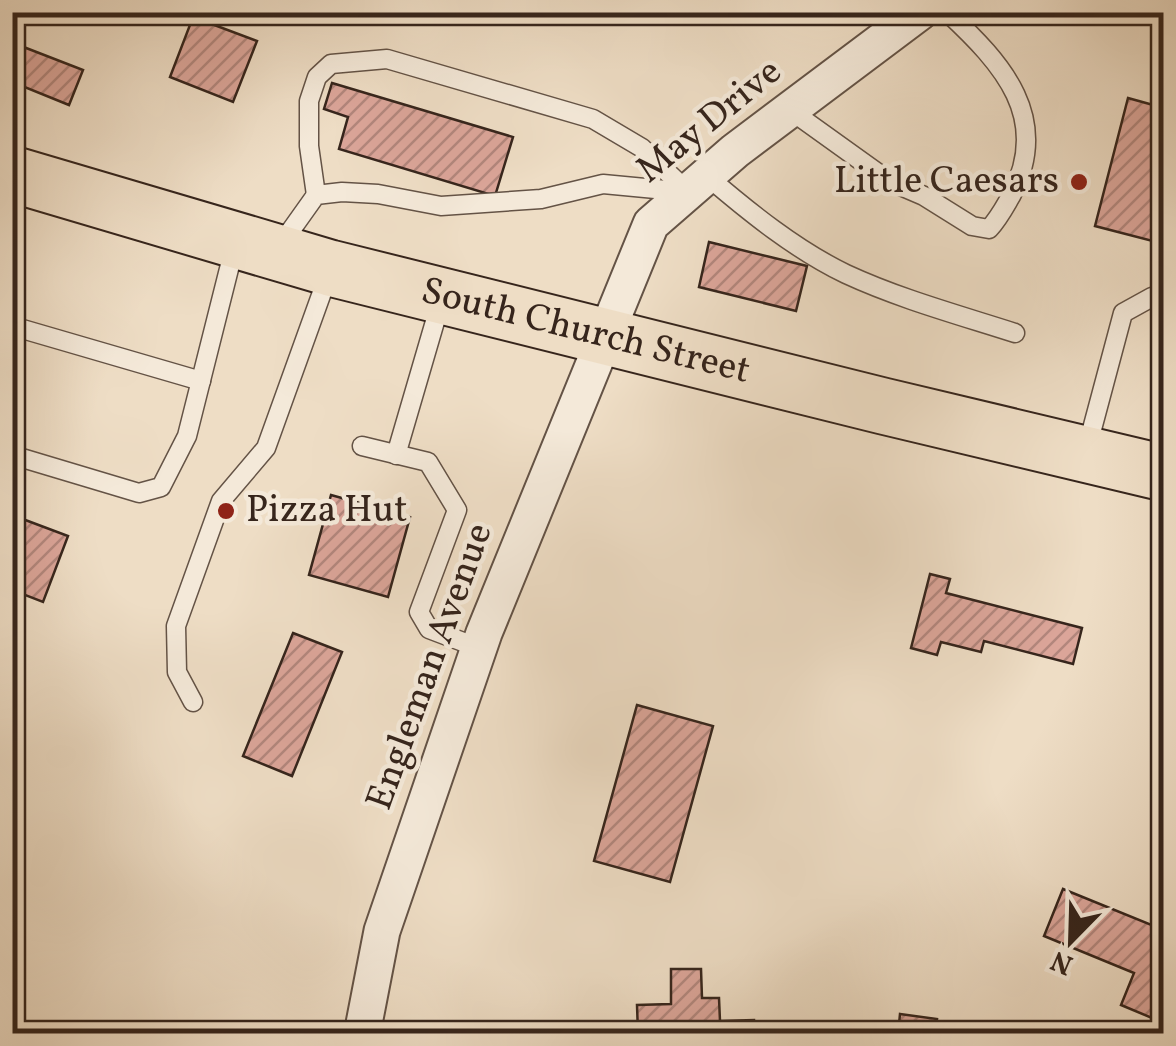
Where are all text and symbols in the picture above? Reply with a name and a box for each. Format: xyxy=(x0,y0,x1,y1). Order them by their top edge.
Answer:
street label: May Drive xyxy=(626,47,794,197)
place label: Little Caesars xyxy=(834,156,1059,209)
marker: Little Caesars xyxy=(1068,171,1090,193)
street label: South Church Street xyxy=(416,265,755,398)
place label: Pizza Hut xyxy=(246,485,408,538)
marker: Pizza Hut xyxy=(215,500,237,522)
street label: Engleman Avenue xyxy=(355,516,507,818)
north arrow xyxy=(1021,891,1121,991)
text: N xyxy=(1045,940,1079,984)

